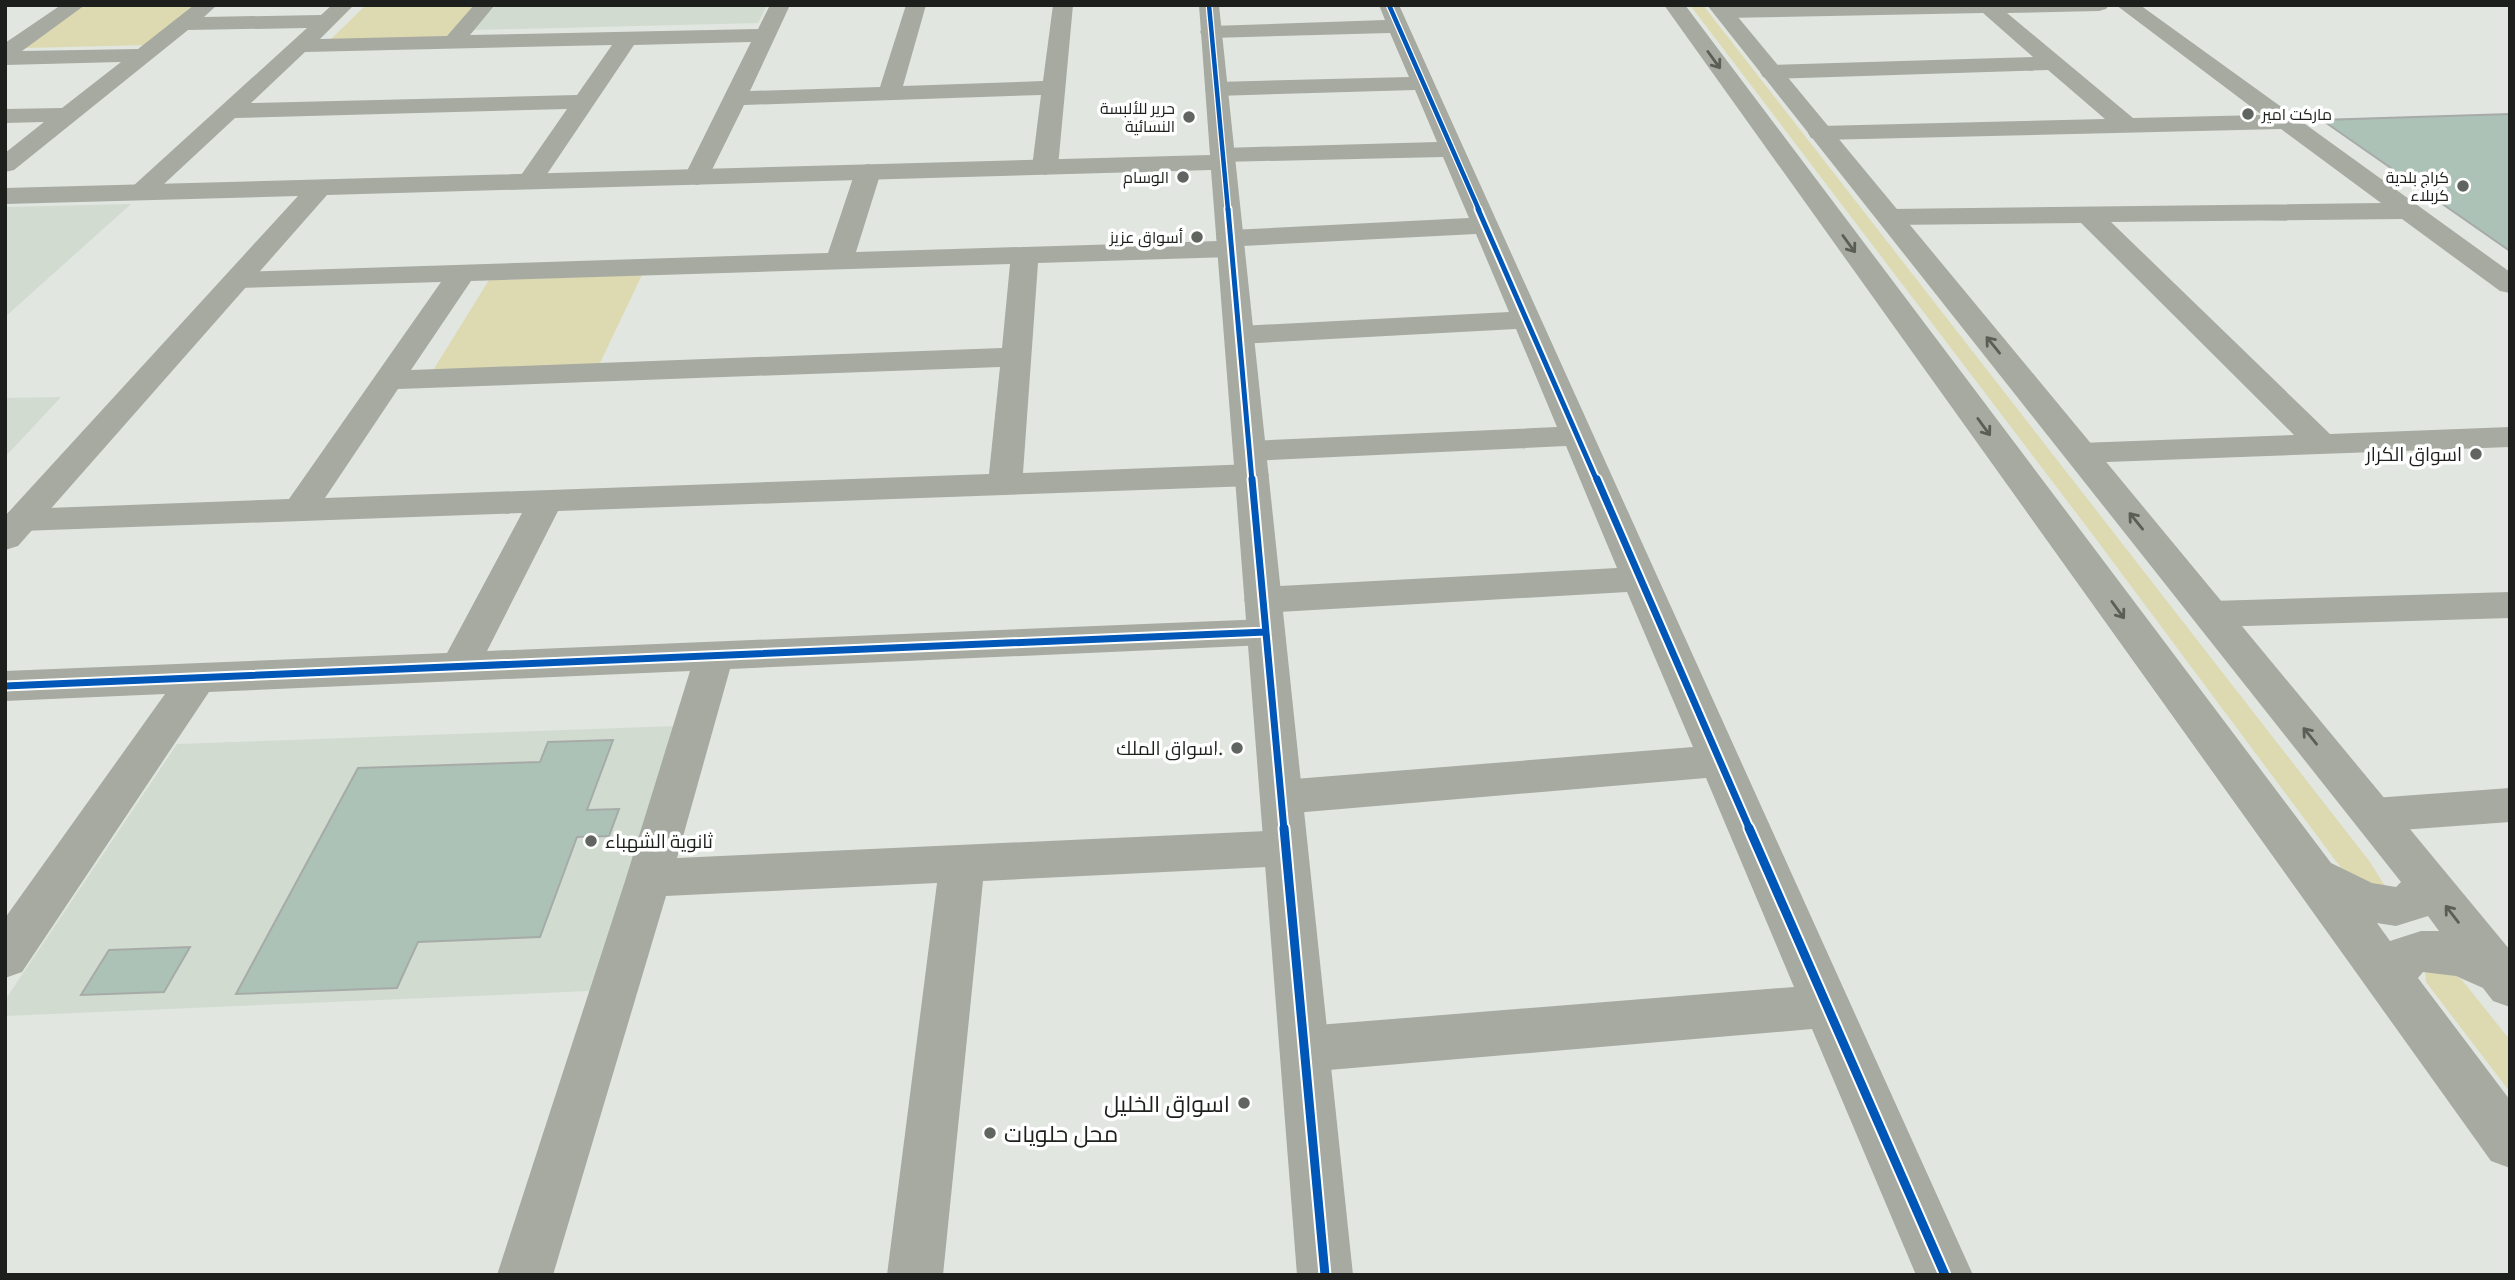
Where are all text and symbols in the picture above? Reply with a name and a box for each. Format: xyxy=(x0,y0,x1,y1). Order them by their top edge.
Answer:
one-way arrow xyxy=(1707,50,1721,69)
place label: حرير للألبسة النسائية xyxy=(1100,99,1175,136)
place label: ماركت امير xyxy=(2261,105,2332,124)
marker: ماركت امير xyxy=(2240,106,2256,122)
marker: حرير للألبسة النسائية xyxy=(1181,109,1197,125)
place label: الوسام xyxy=(1123,168,1169,189)
place label: كراج بلدية كربلاء xyxy=(2386,168,2449,205)
marker: الوسام xyxy=(1175,169,1191,185)
marker: كراج بلدية كربلاء xyxy=(2455,178,2471,194)
place label: أسواق عزيز xyxy=(1109,228,1183,248)
marker: أسواق عزيز xyxy=(1189,229,1205,245)
one-way arrow xyxy=(1841,234,1856,253)
one-way arrow xyxy=(1985,336,2000,354)
one-way arrow xyxy=(1976,417,1991,436)
place label: اسواق الكرار xyxy=(2365,443,2462,467)
marker: اسواق الكرار xyxy=(2468,446,2484,462)
one-way arrow xyxy=(2128,513,2144,531)
one-way arrow xyxy=(2111,600,2126,619)
one-way arrow xyxy=(2303,727,2318,745)
place label: اسواق الملك. xyxy=(1116,737,1223,761)
marker: اسواق الملك. xyxy=(1229,740,1245,756)
place label: ثانوية الشهباء xyxy=(605,830,713,853)
marker: ثانوية الشهباء xyxy=(583,833,599,849)
one-way arrow xyxy=(2445,905,2460,923)
place label: اسواق الخليل xyxy=(1104,1091,1230,1118)
marker: اسواق الخليل xyxy=(1236,1095,1252,1111)
place label: محل حلويات xyxy=(1004,1121,1118,1148)
marker: محل حلويات xyxy=(982,1125,998,1141)

